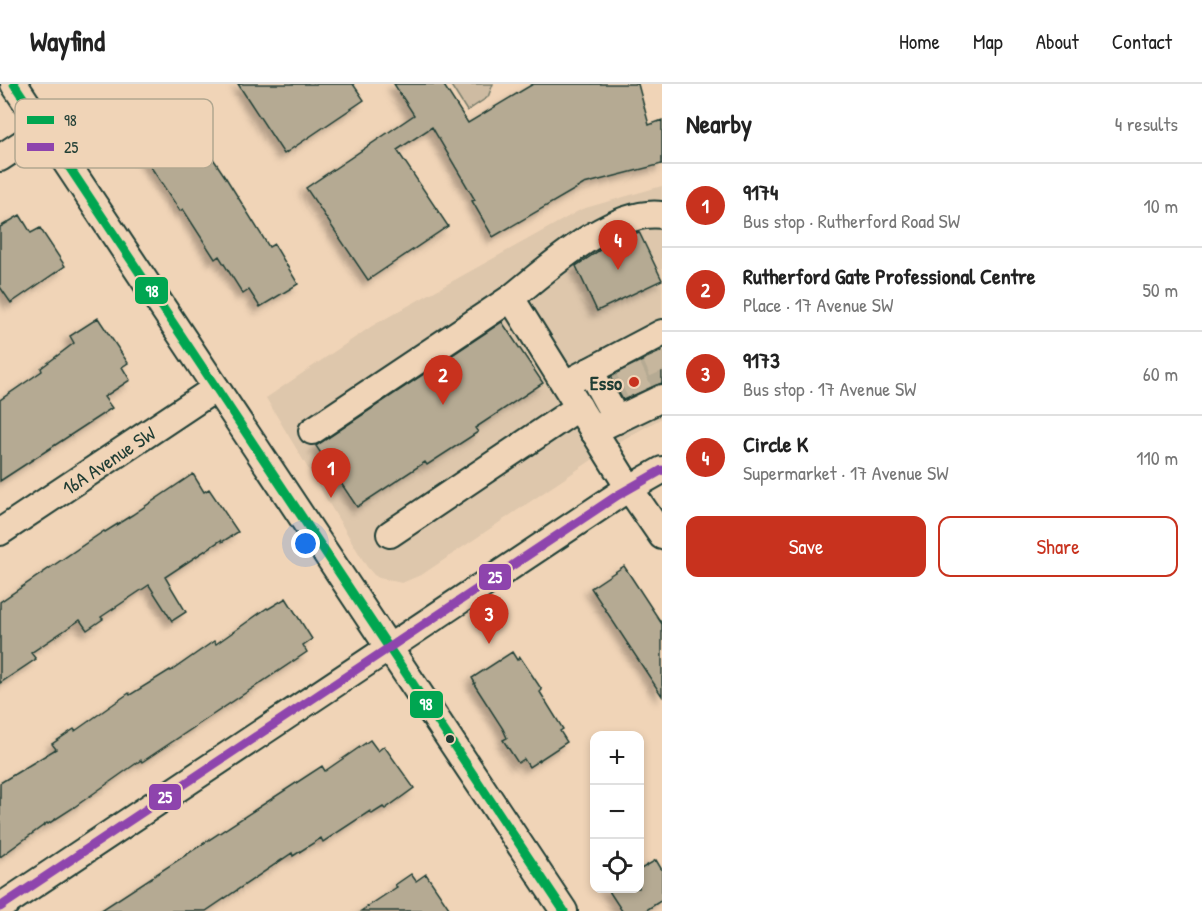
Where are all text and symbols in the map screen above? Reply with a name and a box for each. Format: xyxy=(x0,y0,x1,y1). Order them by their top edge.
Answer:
text: Wayfind xyxy=(30,22,105,60)
text: Home xyxy=(899,27,940,56)
text: Map xyxy=(973,27,1003,56)
text: About xyxy=(1036,27,1079,56)
text: Contact xyxy=(1112,27,1172,56)
legend xyxy=(15,99,213,168)
text: Nearby xyxy=(686,106,752,141)
text: 98 xyxy=(64,109,77,131)
text: 4 results xyxy=(1115,110,1178,137)
text: 25 xyxy=(64,136,78,158)
text: 9174 xyxy=(743,177,778,207)
text: 1 xyxy=(702,192,709,219)
text: 10 m xyxy=(1144,192,1178,219)
text: Bus stop · Rutherford Road SW xyxy=(743,207,960,234)
pin: 4 xyxy=(598,220,638,270)
text: Rutherford Gate Professional Centre xyxy=(743,261,1036,291)
line badge: 98 xyxy=(134,276,169,305)
text: 2 xyxy=(701,276,710,303)
text: 50 m xyxy=(1142,276,1178,303)
text: 98 xyxy=(146,280,158,302)
text: Place · 17 Avenue SW xyxy=(743,291,893,318)
text: 9173 xyxy=(743,345,780,375)
pin: 2 xyxy=(424,356,462,405)
text: 3 xyxy=(701,360,710,387)
text: 60 m xyxy=(1143,360,1178,387)
place label: Esso xyxy=(590,369,622,396)
marker: Esso xyxy=(627,375,641,389)
text: Bus stop · 17 Avenue SW xyxy=(743,375,916,402)
street label: 16A Avenue SW xyxy=(56,419,161,501)
text: Circle K xyxy=(743,429,808,459)
text: 4 xyxy=(702,444,709,471)
text: 110 m xyxy=(1136,444,1178,471)
pin: 1 xyxy=(312,448,350,498)
text: Supermarket · 17 Avenue SW xyxy=(743,459,948,486)
button: Save xyxy=(686,516,926,577)
button: Share xyxy=(938,516,1178,577)
your location xyxy=(291,529,320,558)
line badge: 25 xyxy=(478,563,512,591)
text: 25 xyxy=(488,566,502,588)
pin: 3 xyxy=(470,594,508,644)
line badge: 98 xyxy=(409,690,444,719)
text: 98 xyxy=(420,693,432,715)
map controls xyxy=(590,731,644,893)
button: + xyxy=(590,731,644,785)
unlabelled marker xyxy=(444,733,456,745)
line badge: 25 xyxy=(148,783,182,811)
button: − xyxy=(590,785,644,839)
text: 25 xyxy=(158,786,172,808)
button: locate xyxy=(590,839,644,893)

